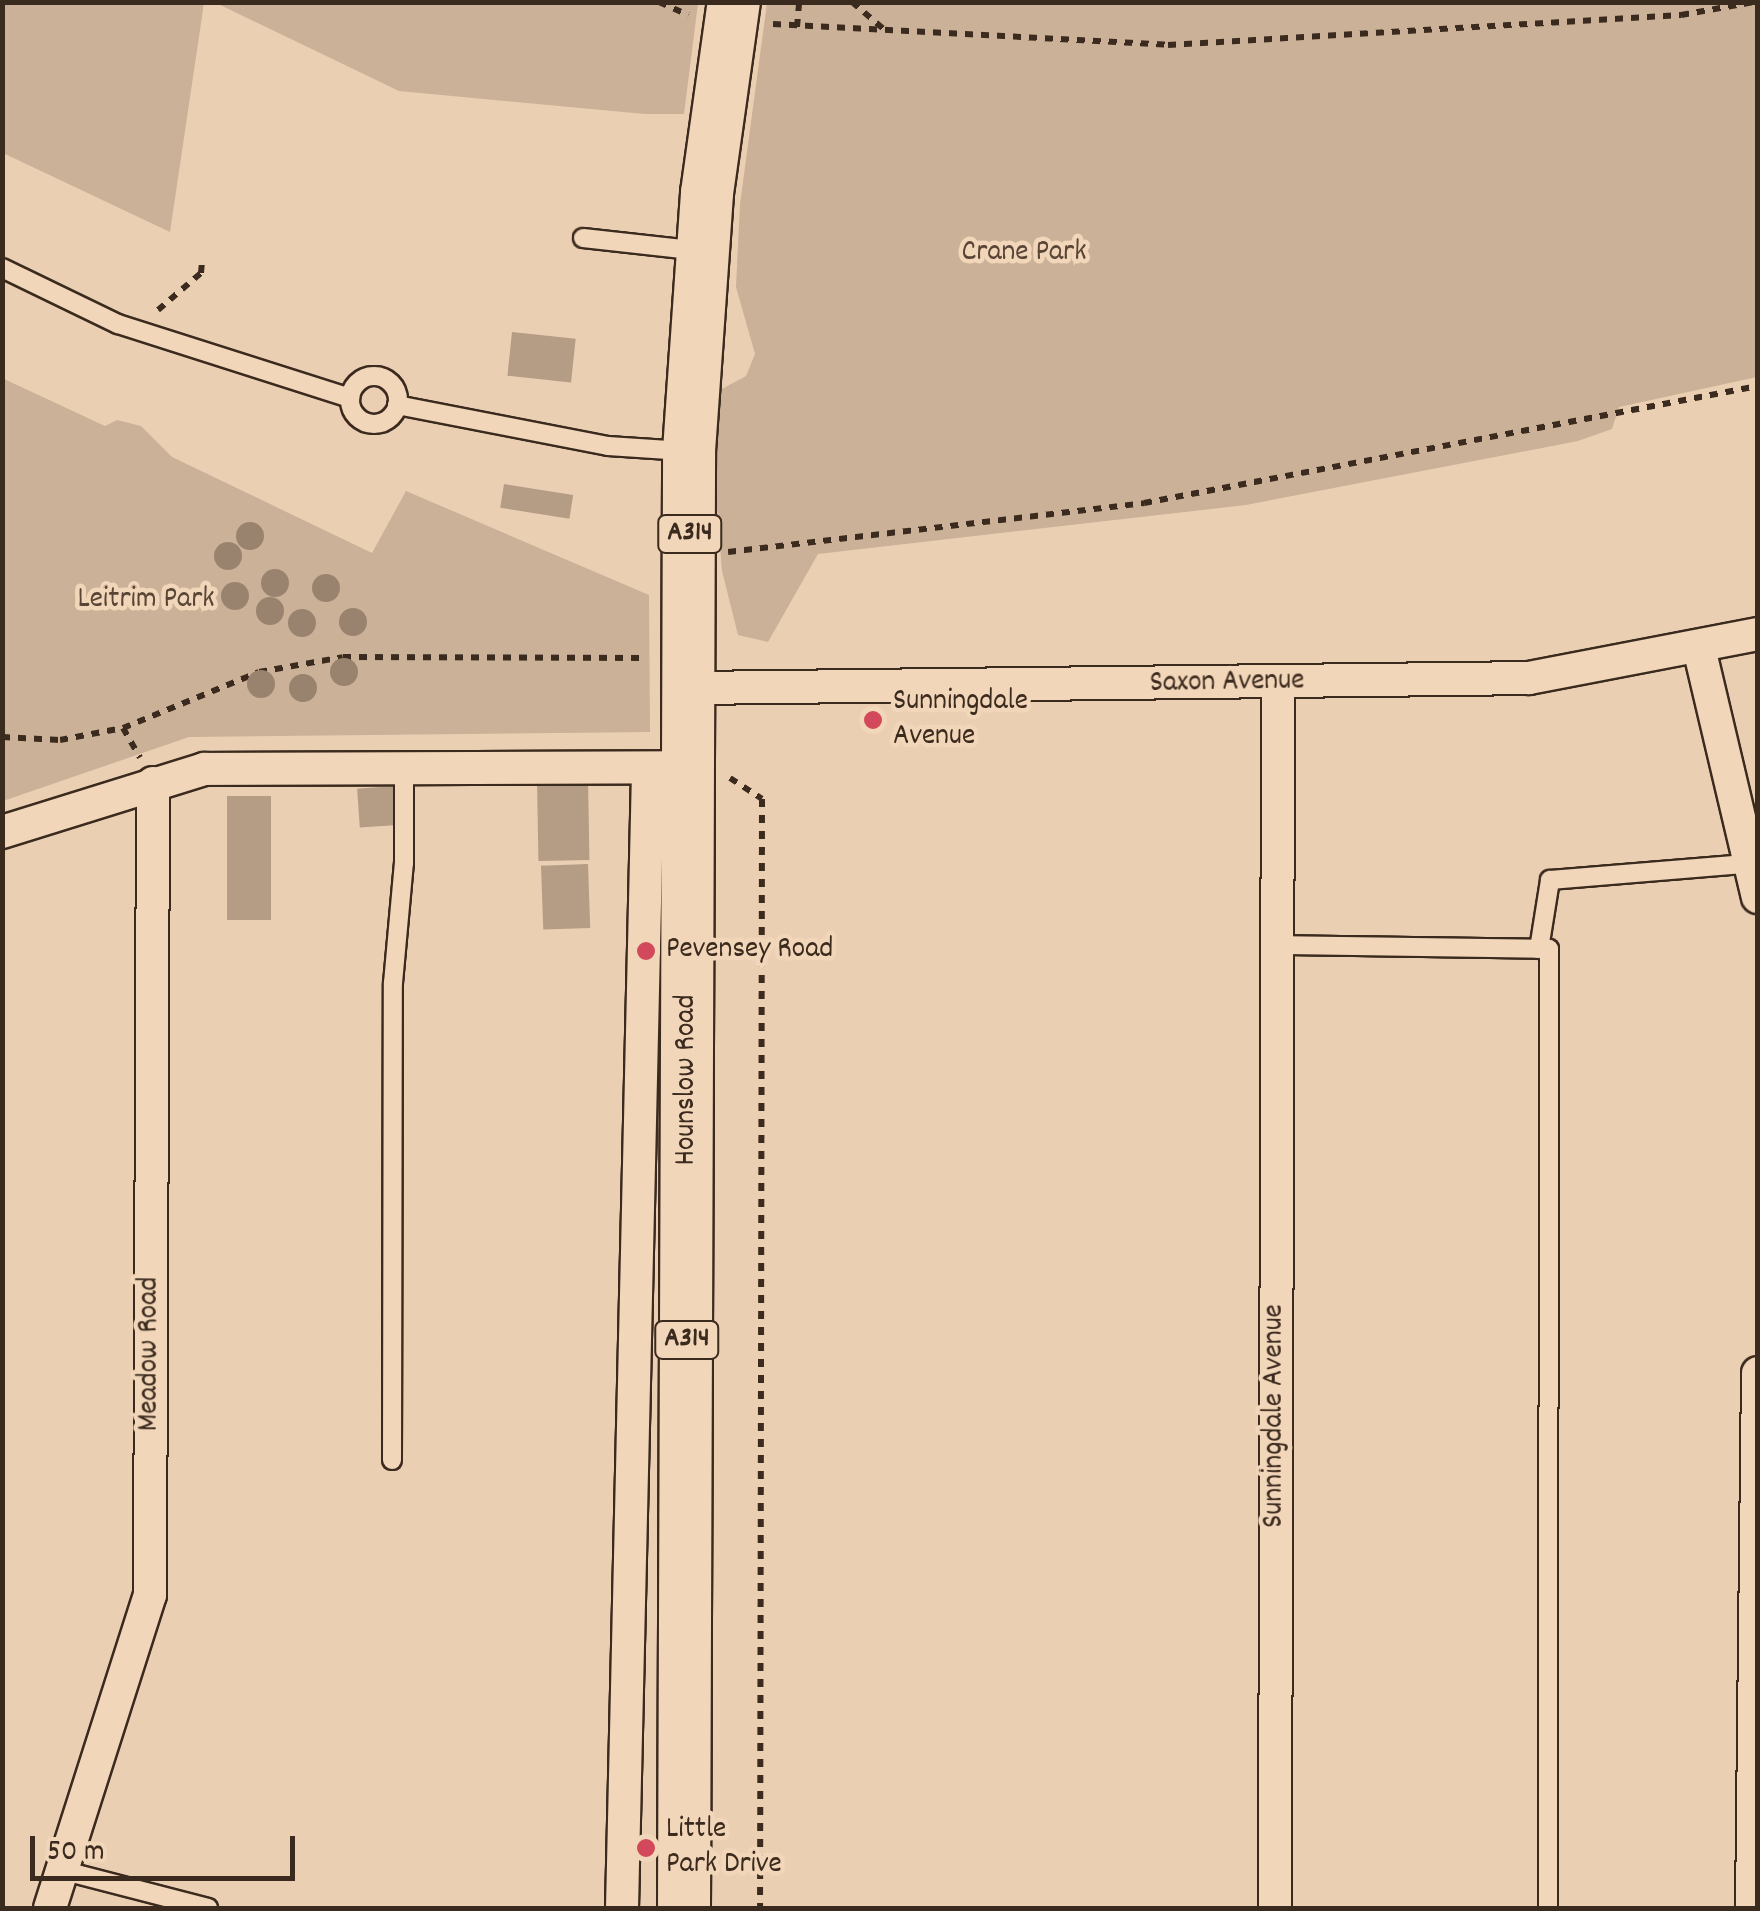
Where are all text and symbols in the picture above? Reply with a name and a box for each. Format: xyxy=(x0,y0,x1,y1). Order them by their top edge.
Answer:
park label: Crane Park xyxy=(961,236,1087,272)
road number: A314 xyxy=(655,511,725,557)
park label: Leitrim Park xyxy=(77,583,215,619)
street label: Saxon Avenue xyxy=(1149,665,1305,703)
place label: Sunningdale Avenue xyxy=(893,685,1028,756)
marker: Sunningdale Avenue xyxy=(862,709,884,731)
place label: Pevensey Road xyxy=(666,933,833,969)
marker: Pevensey Road xyxy=(635,940,657,962)
street label: Hounslow Road xyxy=(670,995,706,1165)
street label: Meadow Road xyxy=(133,1277,169,1431)
street label: Sunningdale Avenue xyxy=(1258,1304,1294,1528)
road number: A314 xyxy=(652,1317,722,1363)
place label: Little Park Drive xyxy=(666,1813,782,1884)
scale bar xyxy=(35,1816,300,1878)
text: 50 m xyxy=(47,1832,105,1875)
marker: Little Park Drive xyxy=(635,1837,657,1859)

